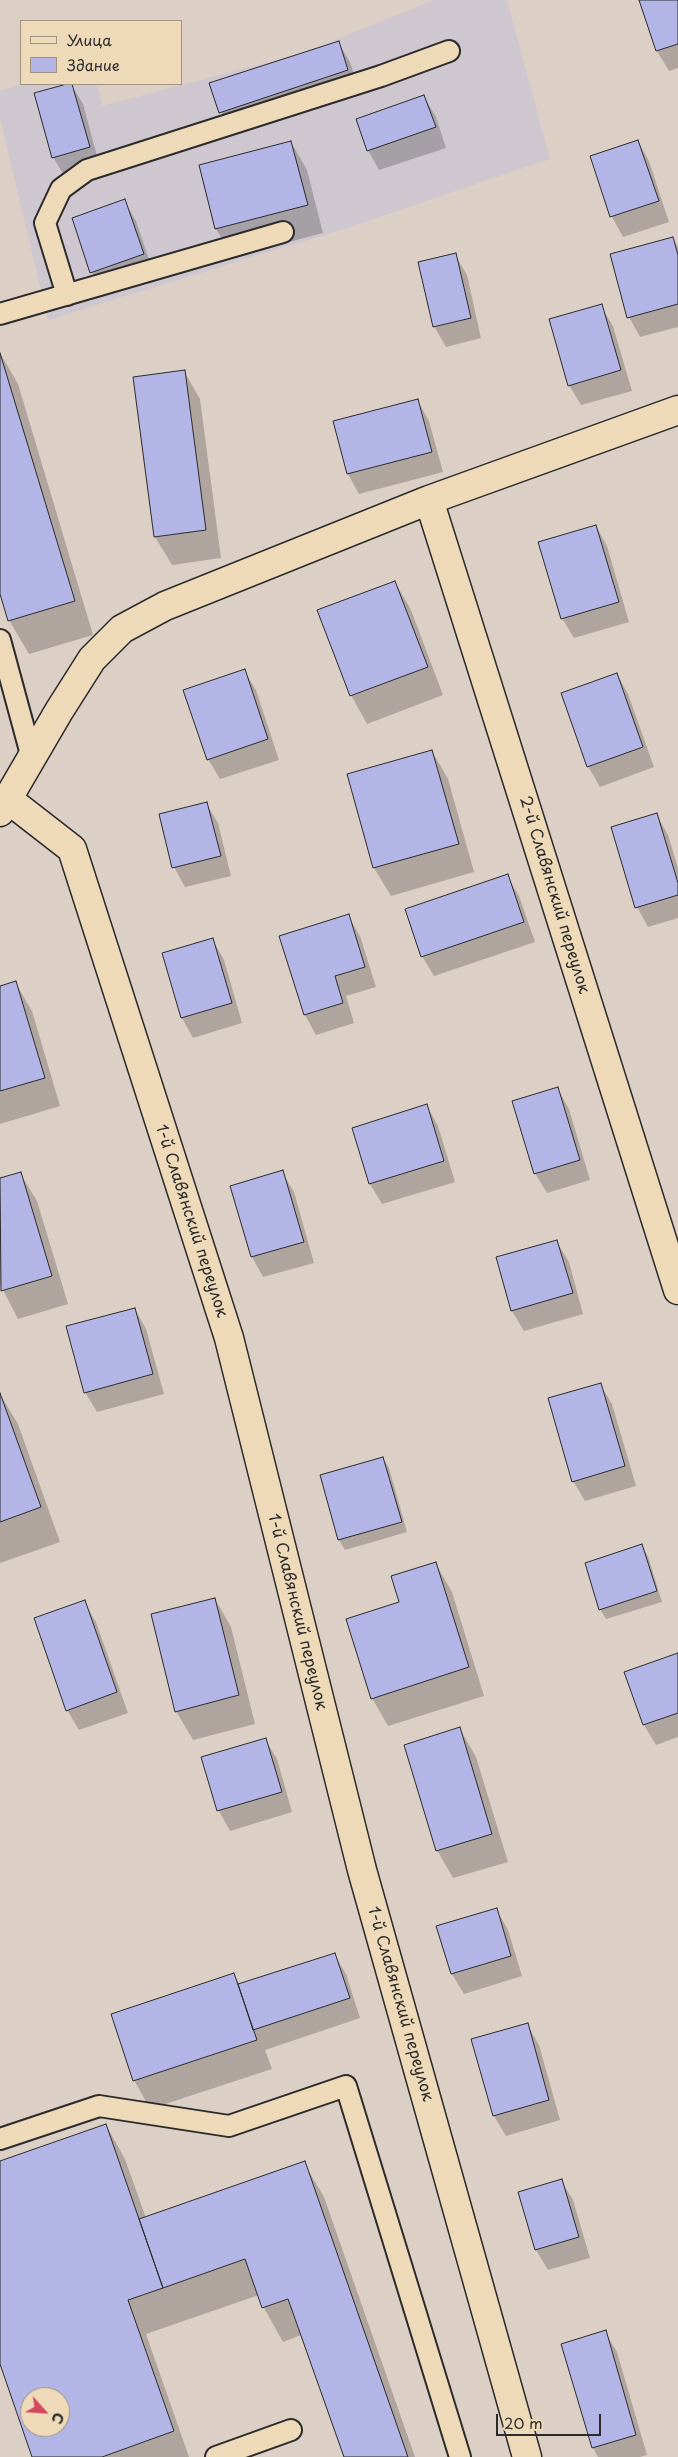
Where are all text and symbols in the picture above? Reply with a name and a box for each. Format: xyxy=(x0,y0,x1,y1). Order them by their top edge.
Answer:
legend xyxy=(20,20,182,85)
text: Улица xyxy=(67,28,112,51)
text: Здание xyxy=(67,53,120,76)
street label: 2-й Славянский переулок xyxy=(515,794,593,996)
street label: 1-й Славянский переулок xyxy=(151,1122,231,1320)
street label: 1-й Славянский переулок xyxy=(263,1512,331,1712)
street label: 1-й Славянский переулок xyxy=(363,1904,437,2104)
north arrow xyxy=(20,2387,70,2437)
scale bar xyxy=(498,2404,603,2436)
text: С xyxy=(46,2409,70,2428)
text: 20 m xyxy=(504,2411,543,2434)

